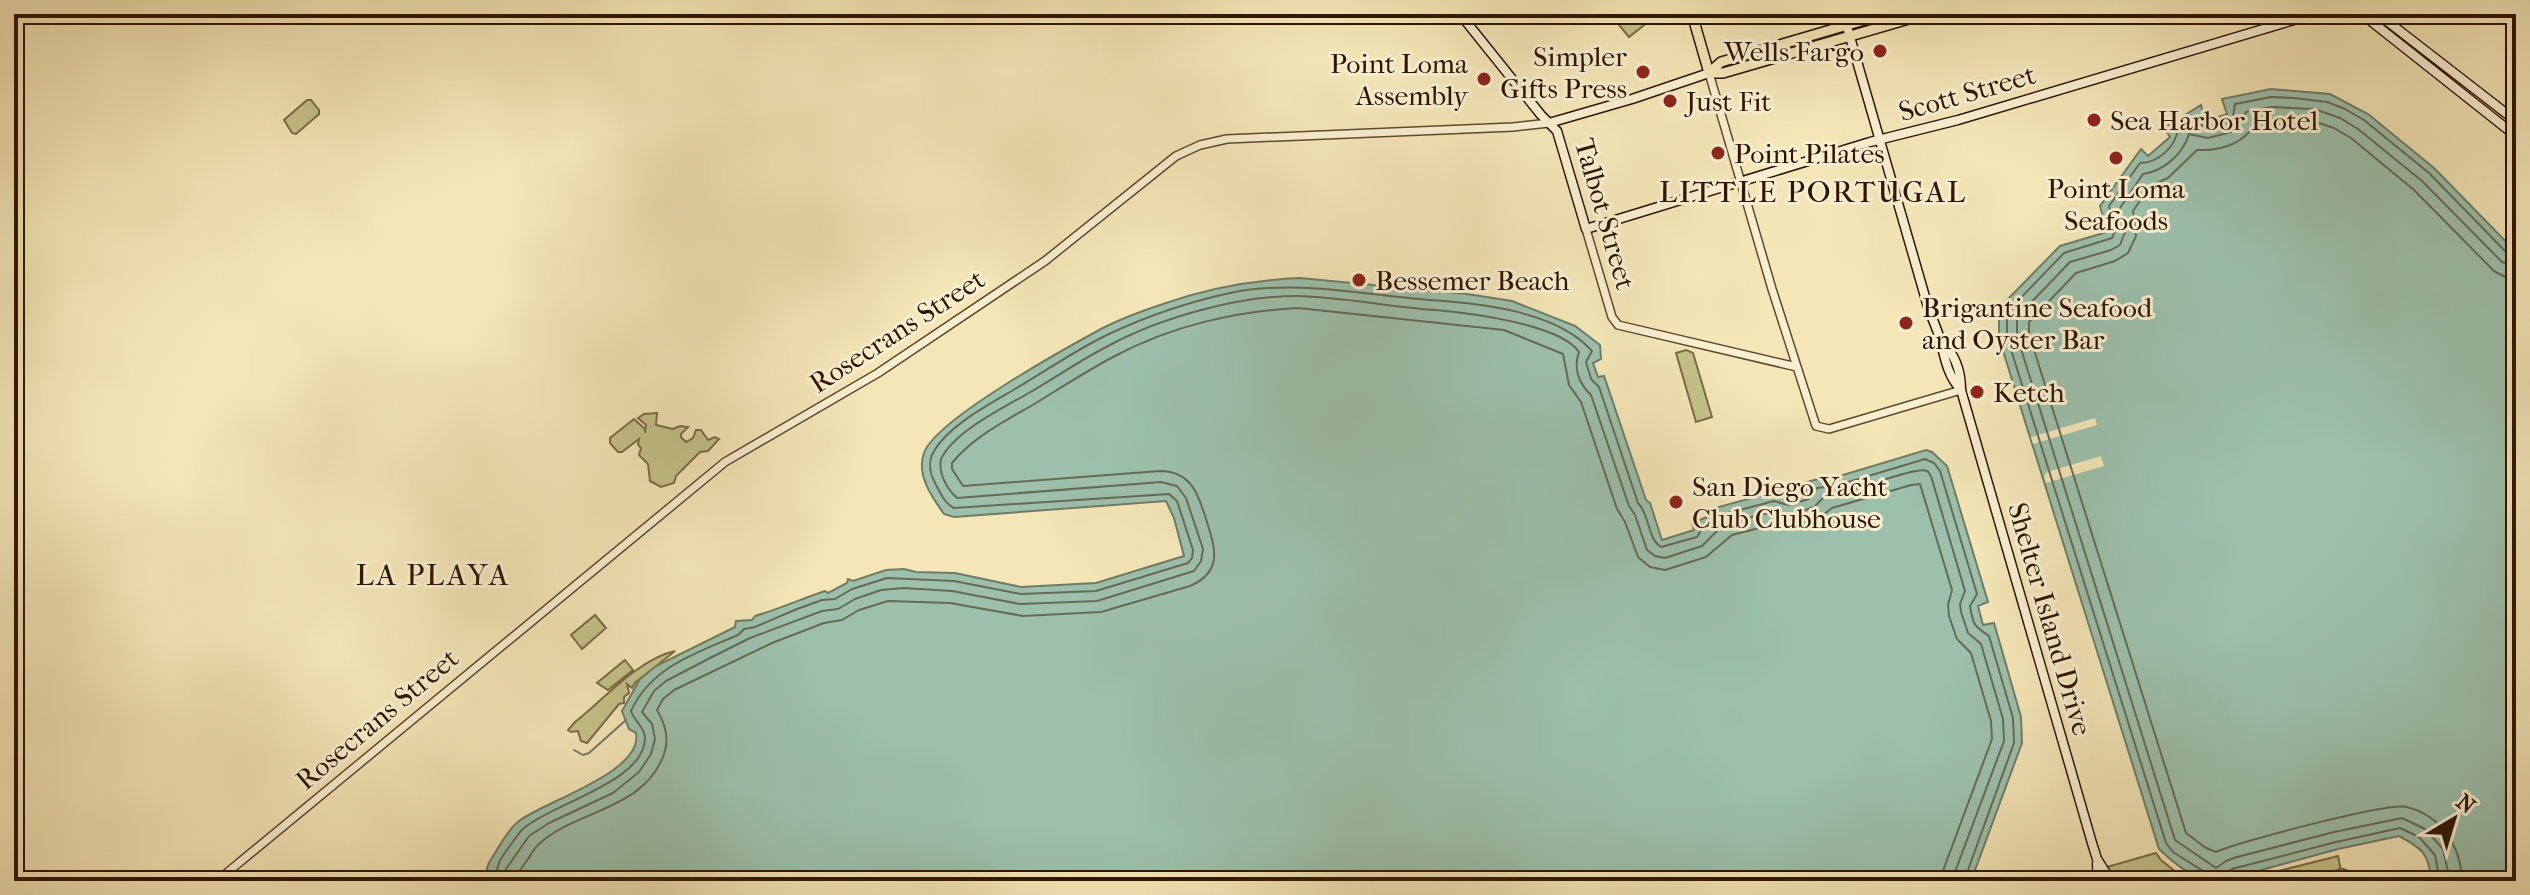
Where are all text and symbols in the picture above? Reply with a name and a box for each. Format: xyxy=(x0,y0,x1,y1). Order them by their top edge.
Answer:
place label: Wells Fargo xyxy=(1723,35,1864,68)
place label: Simpler Gifts Press xyxy=(1500,40,1627,105)
marker: Wells Fargo xyxy=(1871,42,1889,60)
place label: Point Loma Assembly xyxy=(1330,47,1469,112)
street label: Scott Street xyxy=(1895,58,2039,128)
marker: Simpler Gifts Press xyxy=(1634,63,1652,81)
marker: Point Loma Assembly xyxy=(1475,70,1493,88)
place label: Just Fit xyxy=(1684,85,1771,118)
marker: Just Fit xyxy=(1661,92,1679,110)
place label: Sea Harbor Hotel xyxy=(2110,104,2318,137)
marker: Sea Harbor Hotel xyxy=(2085,111,2103,129)
street label: Talbot Street xyxy=(1568,135,1642,293)
place label: Point Pilates xyxy=(1734,137,1885,170)
marker: Point Pilates xyxy=(1709,144,1727,162)
marker: Point Loma Seafoods xyxy=(2107,149,2125,167)
place label: Point Loma Seafoods xyxy=(2047,172,2186,237)
district label: LITTLE PORTUGAL xyxy=(1659,175,1967,210)
street label: Rosecrans Street xyxy=(803,262,991,400)
place label: Bessemer Beach xyxy=(1375,264,1570,297)
marker: Bessemer Beach xyxy=(1350,271,1368,289)
place label: Brigantine Seafood and Oyster Bar xyxy=(1922,291,2153,356)
marker: Brigantine Seafood and Oyster Bar xyxy=(1897,314,1915,332)
place label: Ketch xyxy=(1993,376,2065,409)
marker: Ketch xyxy=(1968,383,1986,401)
place label: San Diego Yacht Club Clubhouse xyxy=(1692,470,1888,535)
marker: San Diego Yacht Club Clubhouse xyxy=(1667,493,1685,511)
street label: Shelter Island Drive xyxy=(2001,499,2099,739)
district label: LA PLAYA xyxy=(356,558,510,593)
street label: Rosecrans Street xyxy=(289,641,465,797)
north arrow xyxy=(2414,779,2494,859)
text: N xyxy=(2451,789,2481,820)

